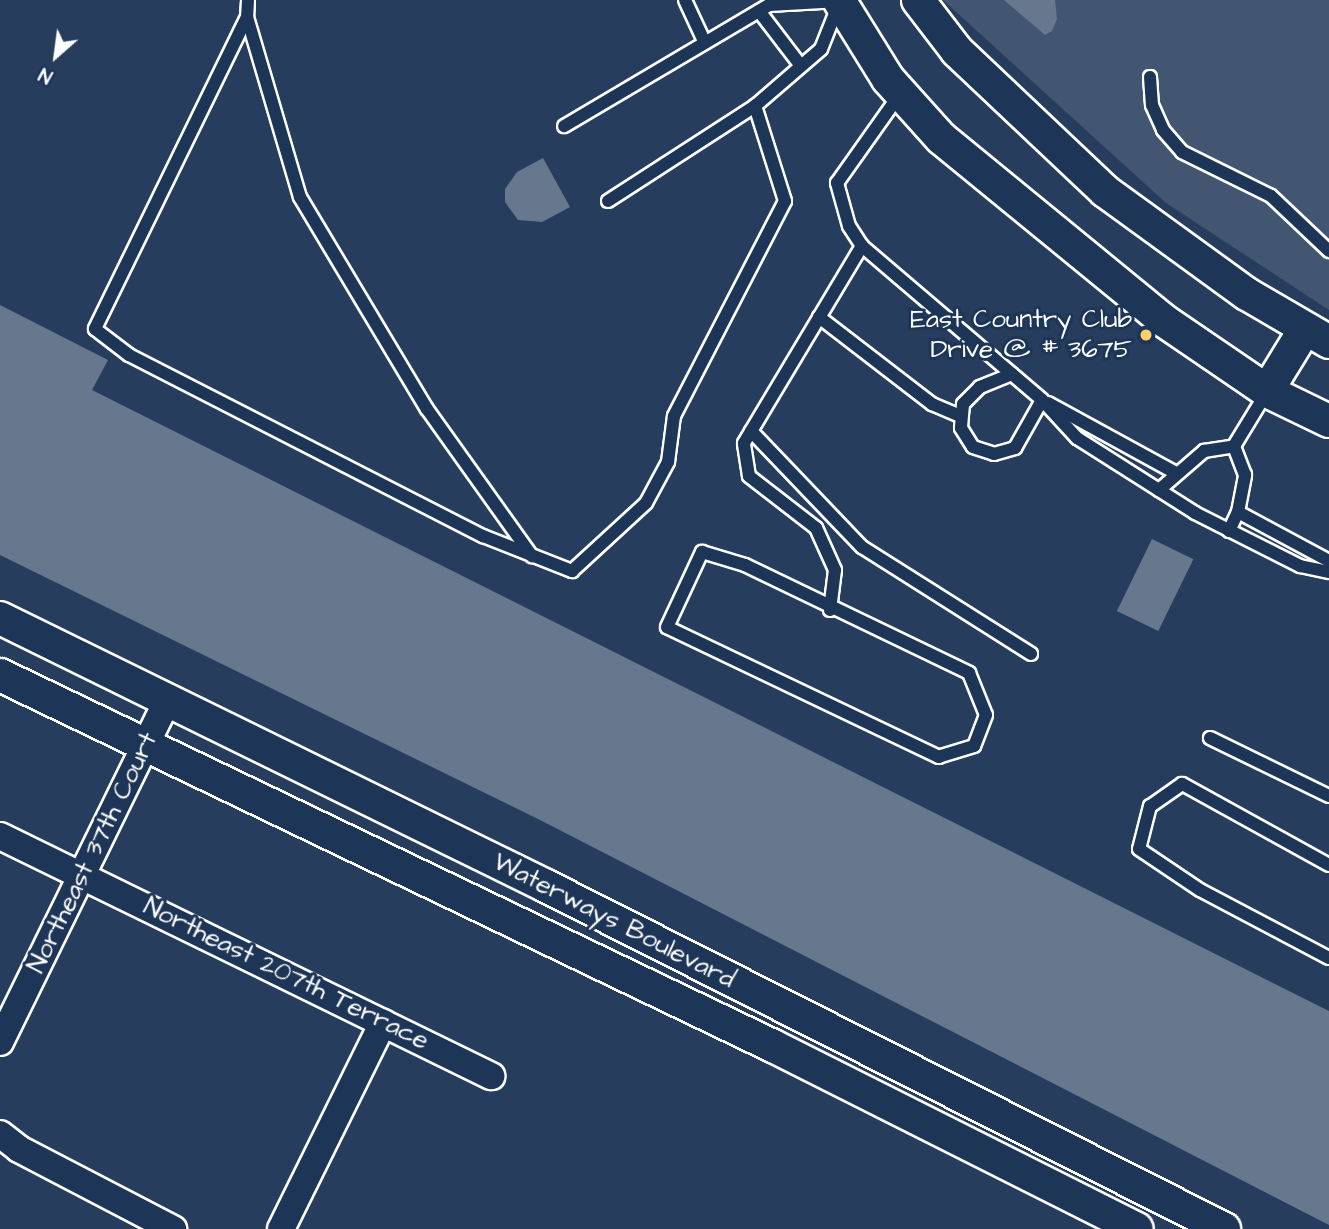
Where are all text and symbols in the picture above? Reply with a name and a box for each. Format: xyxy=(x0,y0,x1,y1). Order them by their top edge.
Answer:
north arrow xyxy=(21,21,91,91)
text: N xyxy=(34,60,58,90)
place label: East Country Club Drive @ # 3675 xyxy=(910,304,1132,366)
marker: East Country Club Drive @ # 3675 xyxy=(1138,327,1154,343)
street label: Northeast 37th Court xyxy=(21,728,165,978)
street label: Waterways Boulevard xyxy=(488,846,740,996)
street label: Northeast 207th Terrace xyxy=(138,891,434,1057)

